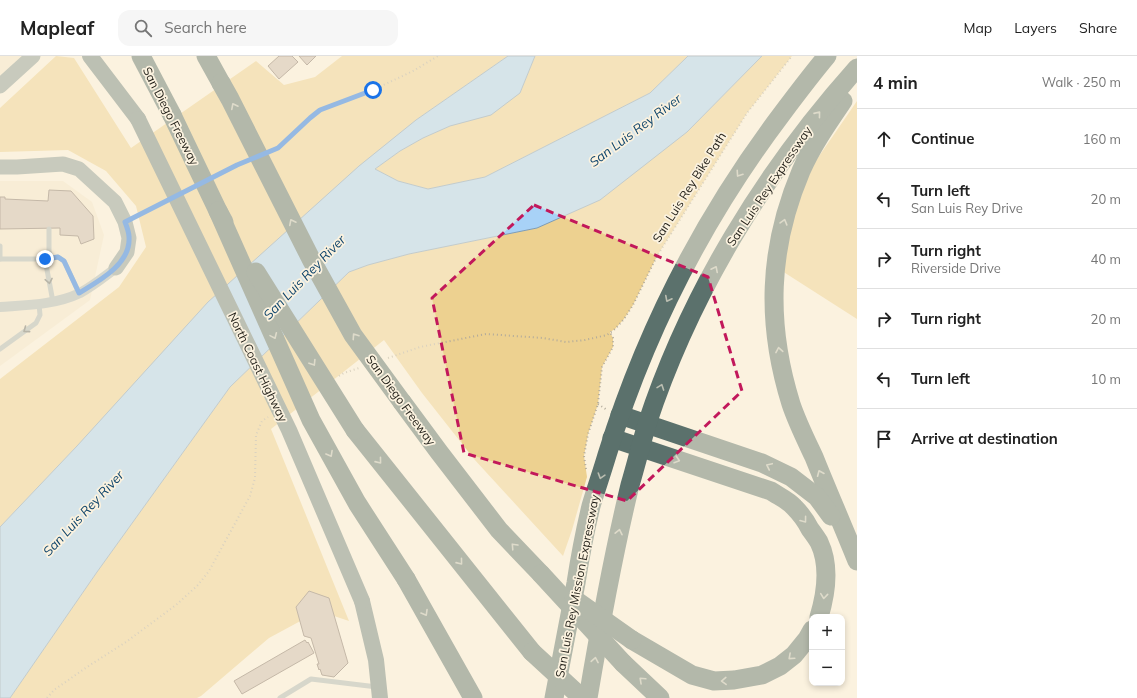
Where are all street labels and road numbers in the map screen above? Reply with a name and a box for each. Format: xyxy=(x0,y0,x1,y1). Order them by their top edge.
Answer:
street label: San Diego Freeway xyxy=(140,64,203,168)
street label: San Luis Rey Expressway xyxy=(723,123,815,249)
street label: San Luis Rey Bike Path xyxy=(649,129,729,245)
street label: North Coast Highway xyxy=(225,310,291,425)
street label: San Diego Freeway xyxy=(363,352,439,449)
street label: San Luis Rey Mission Expressway xyxy=(552,493,602,679)

